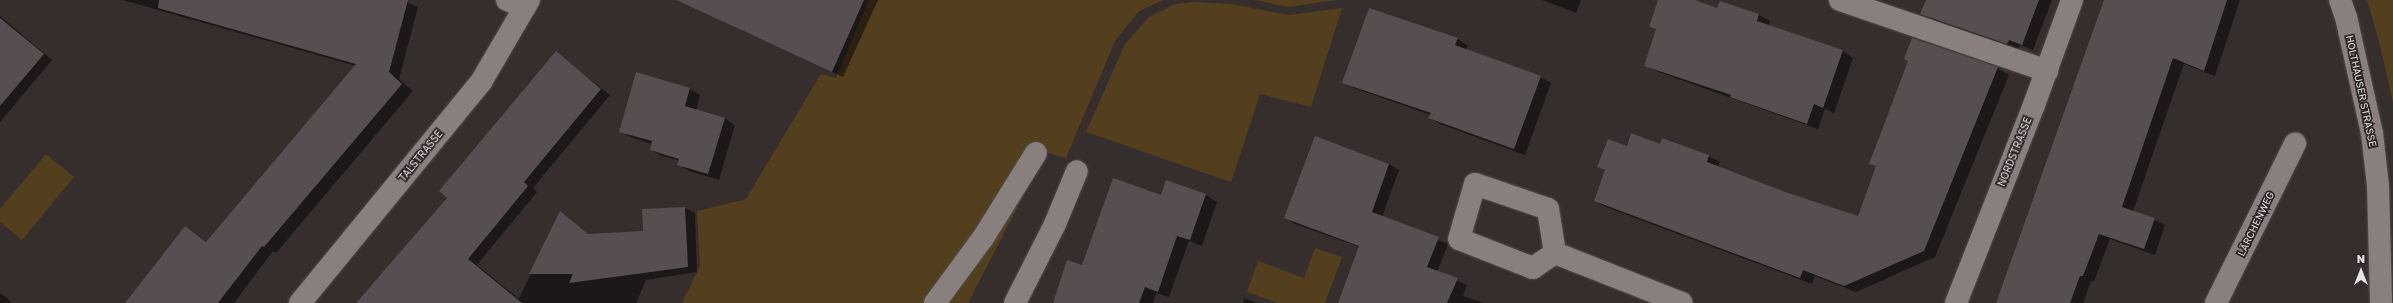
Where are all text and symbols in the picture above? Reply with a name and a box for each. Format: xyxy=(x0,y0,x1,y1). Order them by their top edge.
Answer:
street label: HOLTHAUSER STRASSE xyxy=(2343,34,2379,148)
street label: NORDSTRASSE xyxy=(1996,116,2034,188)
street label: TALSTRASSE xyxy=(397,128,445,184)
street label: LÄRCHENWEG xyxy=(2235,190,2277,258)
north arrow xyxy=(2341,251,2381,291)
text: N xyxy=(2357,252,2365,265)

